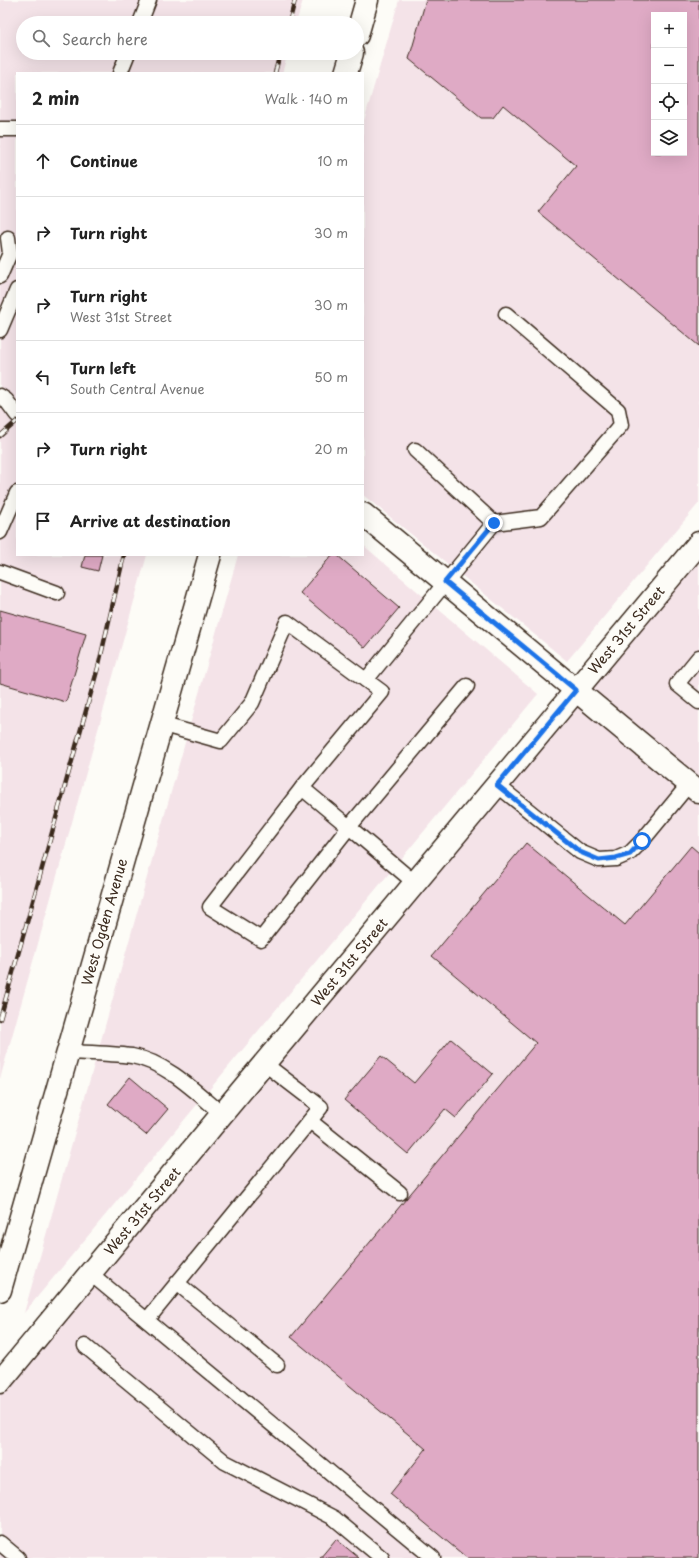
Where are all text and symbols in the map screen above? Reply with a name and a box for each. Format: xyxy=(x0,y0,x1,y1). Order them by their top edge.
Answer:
map controls xyxy=(651,12,687,156)
button: + xyxy=(651,12,687,48)
search box xyxy=(16,16,364,60)
icon: search xyxy=(30,27,52,49)
text: Search here xyxy=(62,27,148,50)
button: − xyxy=(651,48,687,84)
button: locate xyxy=(651,84,687,120)
text: 2 min xyxy=(32,85,79,111)
text: Walk · 140 m xyxy=(265,89,348,108)
button: layers xyxy=(651,120,687,156)
text: Continue xyxy=(70,149,138,172)
icon: ahead xyxy=(32,150,54,172)
text: 10 m xyxy=(318,151,348,170)
text: Turn right xyxy=(70,221,147,244)
icon: right xyxy=(32,222,54,244)
text: 30 m xyxy=(314,223,348,242)
text: Turn right xyxy=(70,284,147,307)
icon: right xyxy=(32,294,54,316)
text: 30 m xyxy=(314,295,348,314)
text: West 31st Street xyxy=(70,307,172,326)
text: Turn left xyxy=(70,356,136,379)
icon: left xyxy=(32,366,54,388)
text: 50 m xyxy=(314,367,348,386)
text: South Central Avenue xyxy=(70,379,205,398)
text: Turn right xyxy=(70,437,147,460)
icon: right xyxy=(32,438,54,460)
text: 20 m xyxy=(314,439,348,458)
text: Arrive at destination xyxy=(70,509,231,532)
icon: arrive xyxy=(32,510,54,532)
route end xyxy=(485,514,503,532)
street label: West 31st Street xyxy=(583,581,669,679)
route start xyxy=(633,832,651,850)
street label: West Ogden Avenue xyxy=(76,855,132,988)
street label: West 31st Street xyxy=(306,913,392,1011)
street label: West 31st Street xyxy=(99,1162,185,1260)

